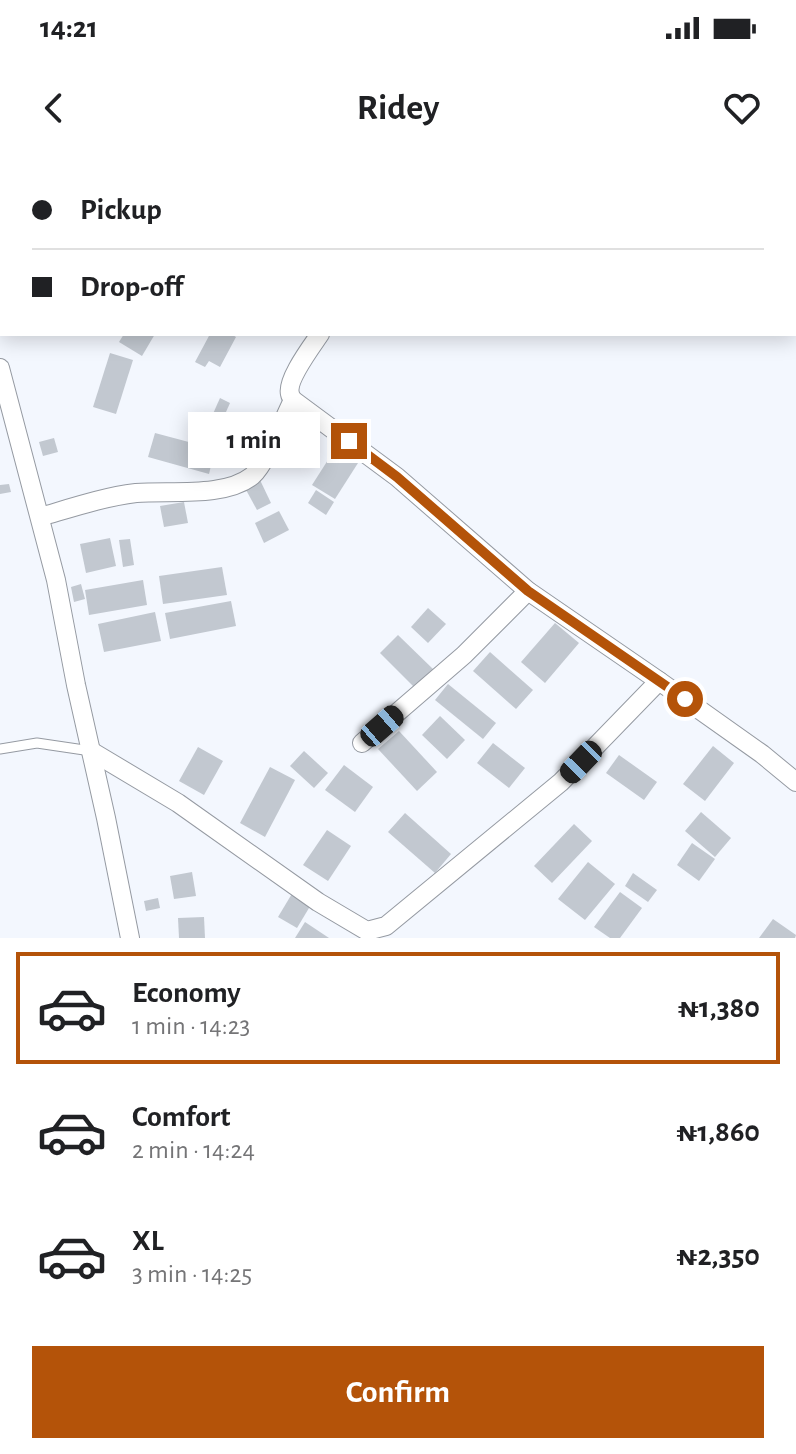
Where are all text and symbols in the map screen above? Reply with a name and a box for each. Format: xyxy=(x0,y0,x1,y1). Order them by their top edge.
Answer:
text: 14:21 xyxy=(40,13,98,43)
icon: back xyxy=(32,86,76,130)
icon: heart xyxy=(720,86,764,130)
text: Ridey xyxy=(357,90,439,126)
text: Pickup xyxy=(80,195,162,225)
text: Drop-off xyxy=(80,272,183,302)
callout: 1 min xyxy=(189,413,321,469)
route end xyxy=(331,423,367,459)
text: 1 min xyxy=(227,427,281,453)
route start xyxy=(667,681,703,717)
car xyxy=(356,701,408,751)
car xyxy=(556,736,606,788)
icon: car xyxy=(36,972,108,1044)
text: Economy xyxy=(132,978,241,1008)
text: ₦1,380 xyxy=(678,993,760,1023)
text: 1 min · 14:23 xyxy=(132,1013,250,1039)
icon: car xyxy=(36,1096,108,1168)
text: Comfort xyxy=(132,1102,231,1132)
text: ₦1,860 xyxy=(676,1117,760,1147)
text: 2 min · 14:24 xyxy=(132,1137,255,1163)
icon: car xyxy=(36,1220,108,1292)
text: XL xyxy=(132,1226,164,1256)
text: ₦2,350 xyxy=(676,1241,760,1271)
text: 3 min · 14:25 xyxy=(132,1261,252,1287)
button: Confirm xyxy=(32,1346,764,1438)

